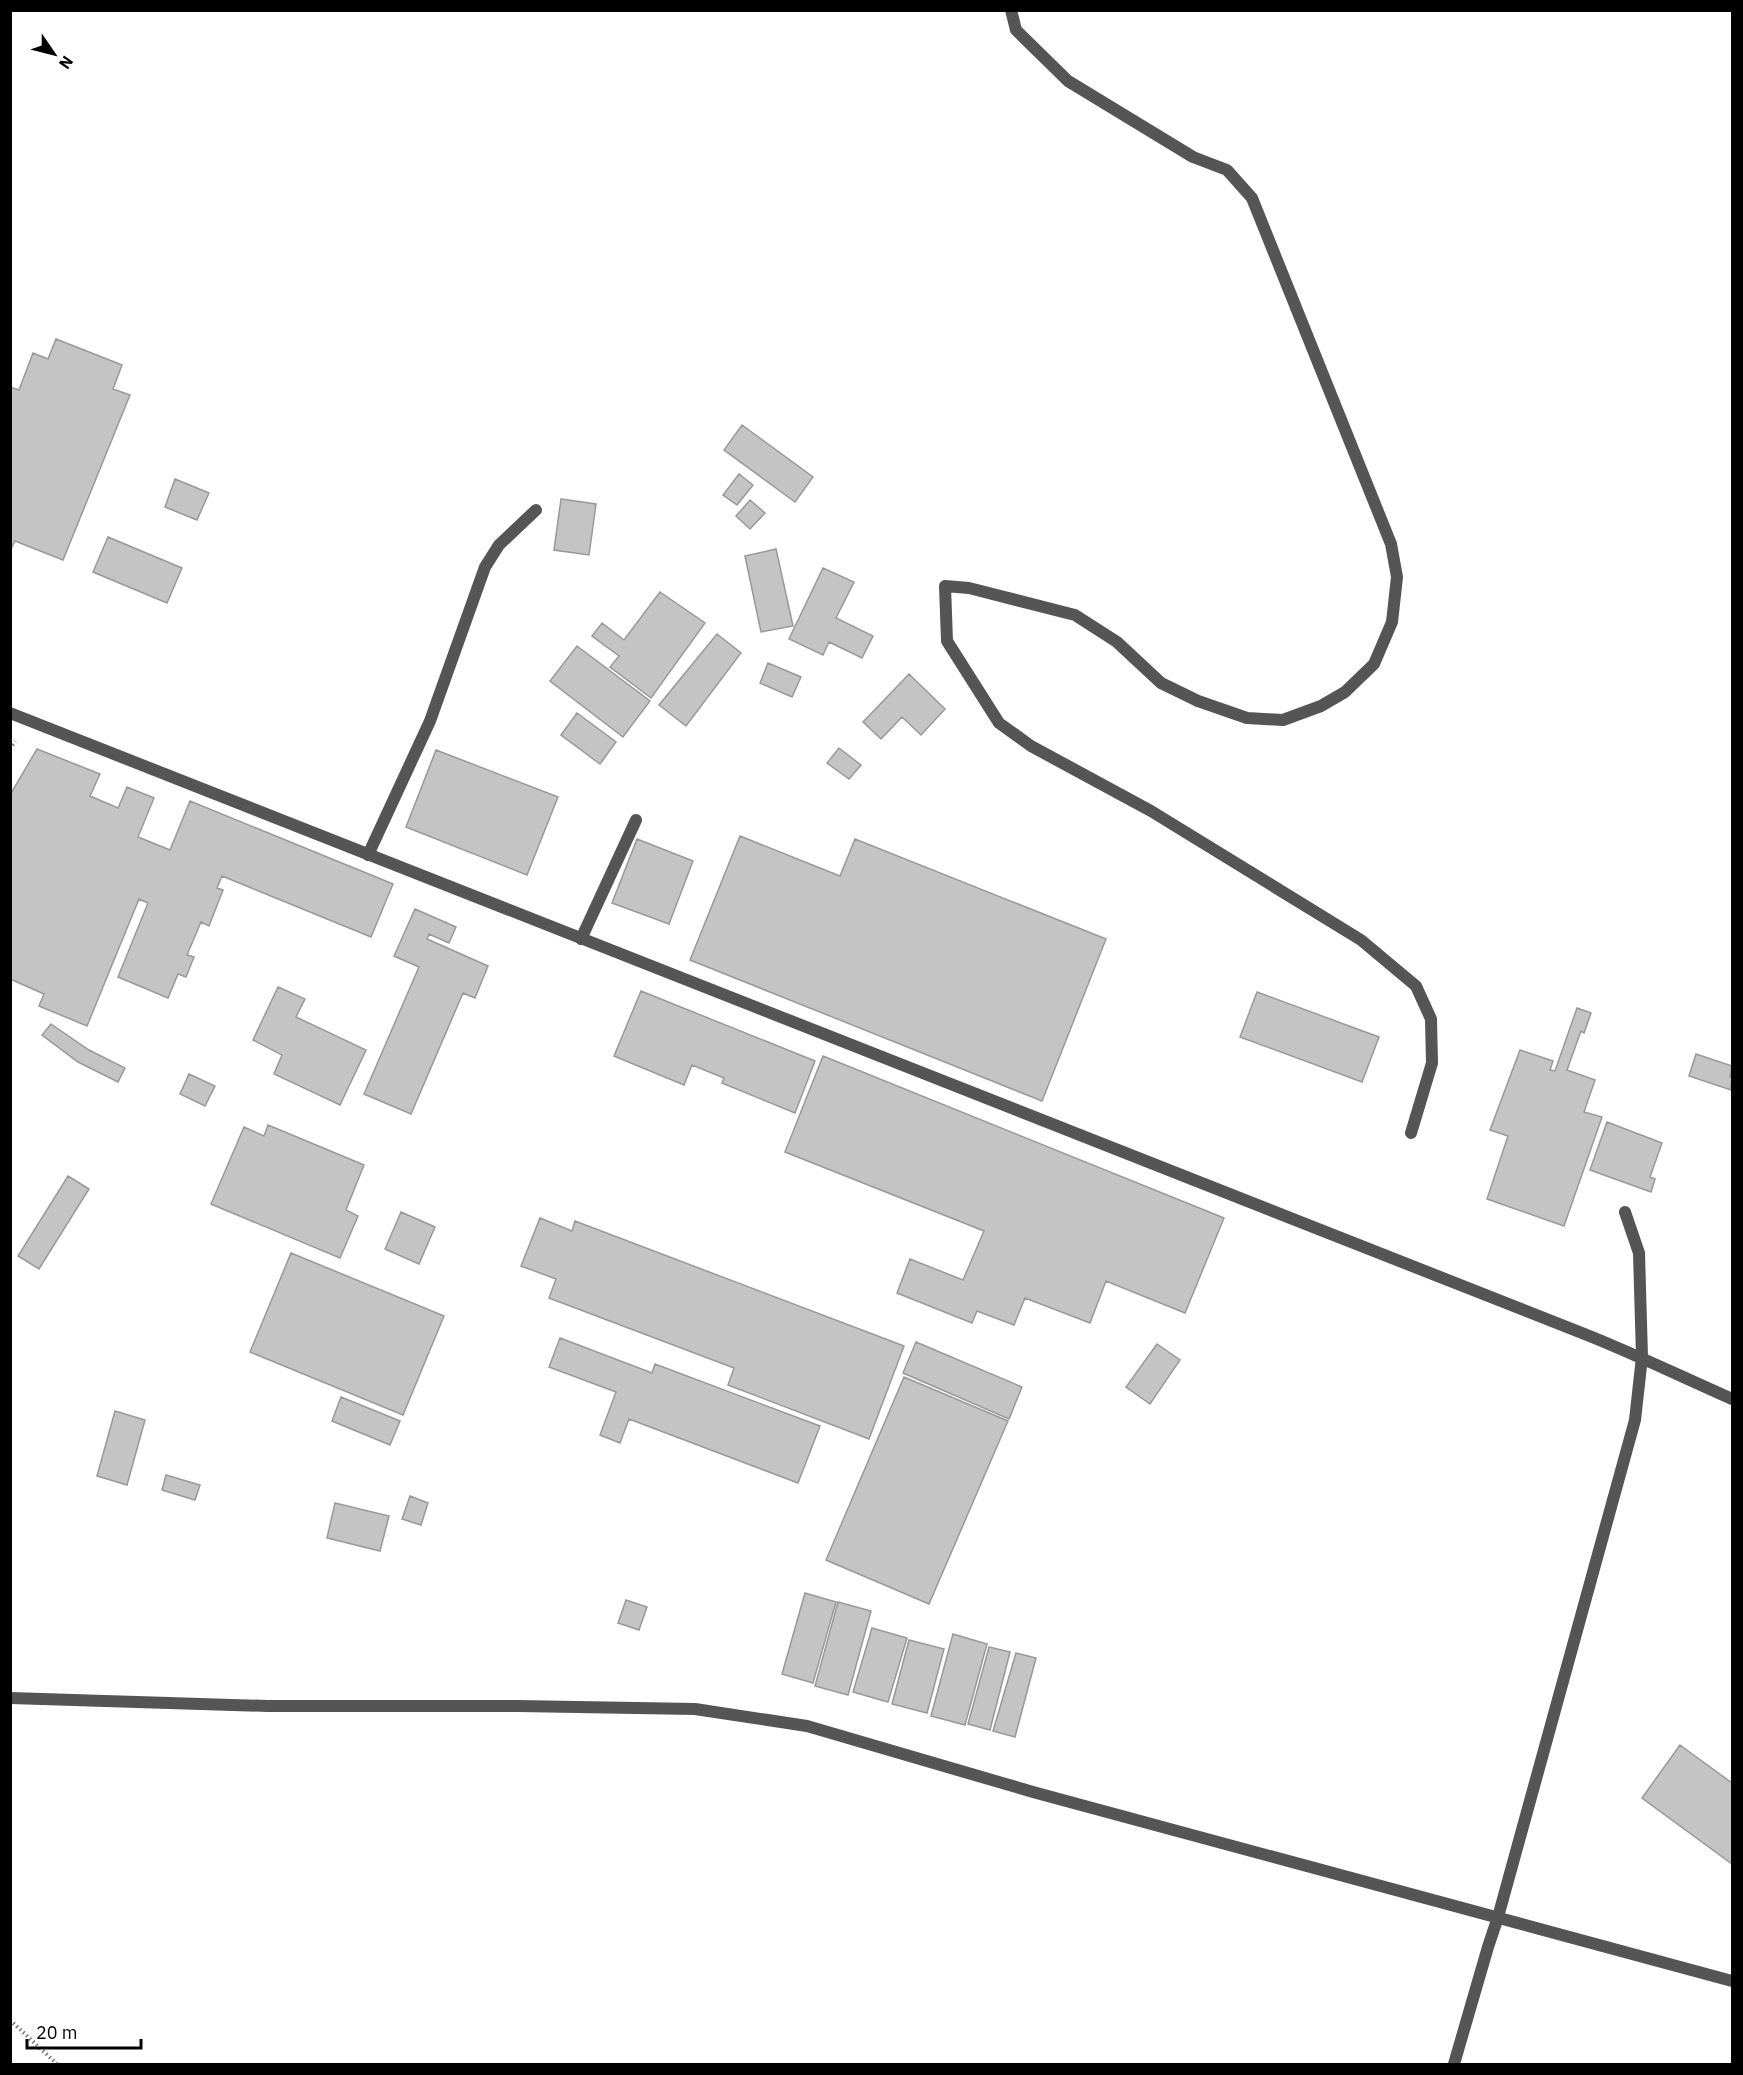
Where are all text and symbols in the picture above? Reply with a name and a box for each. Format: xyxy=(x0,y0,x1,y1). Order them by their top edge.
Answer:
north arrow xyxy=(24,24,84,84)
text: N xyxy=(55,52,78,73)
scale bar xyxy=(27,2012,141,2050)
text: 20 m xyxy=(36,2021,78,2044)

